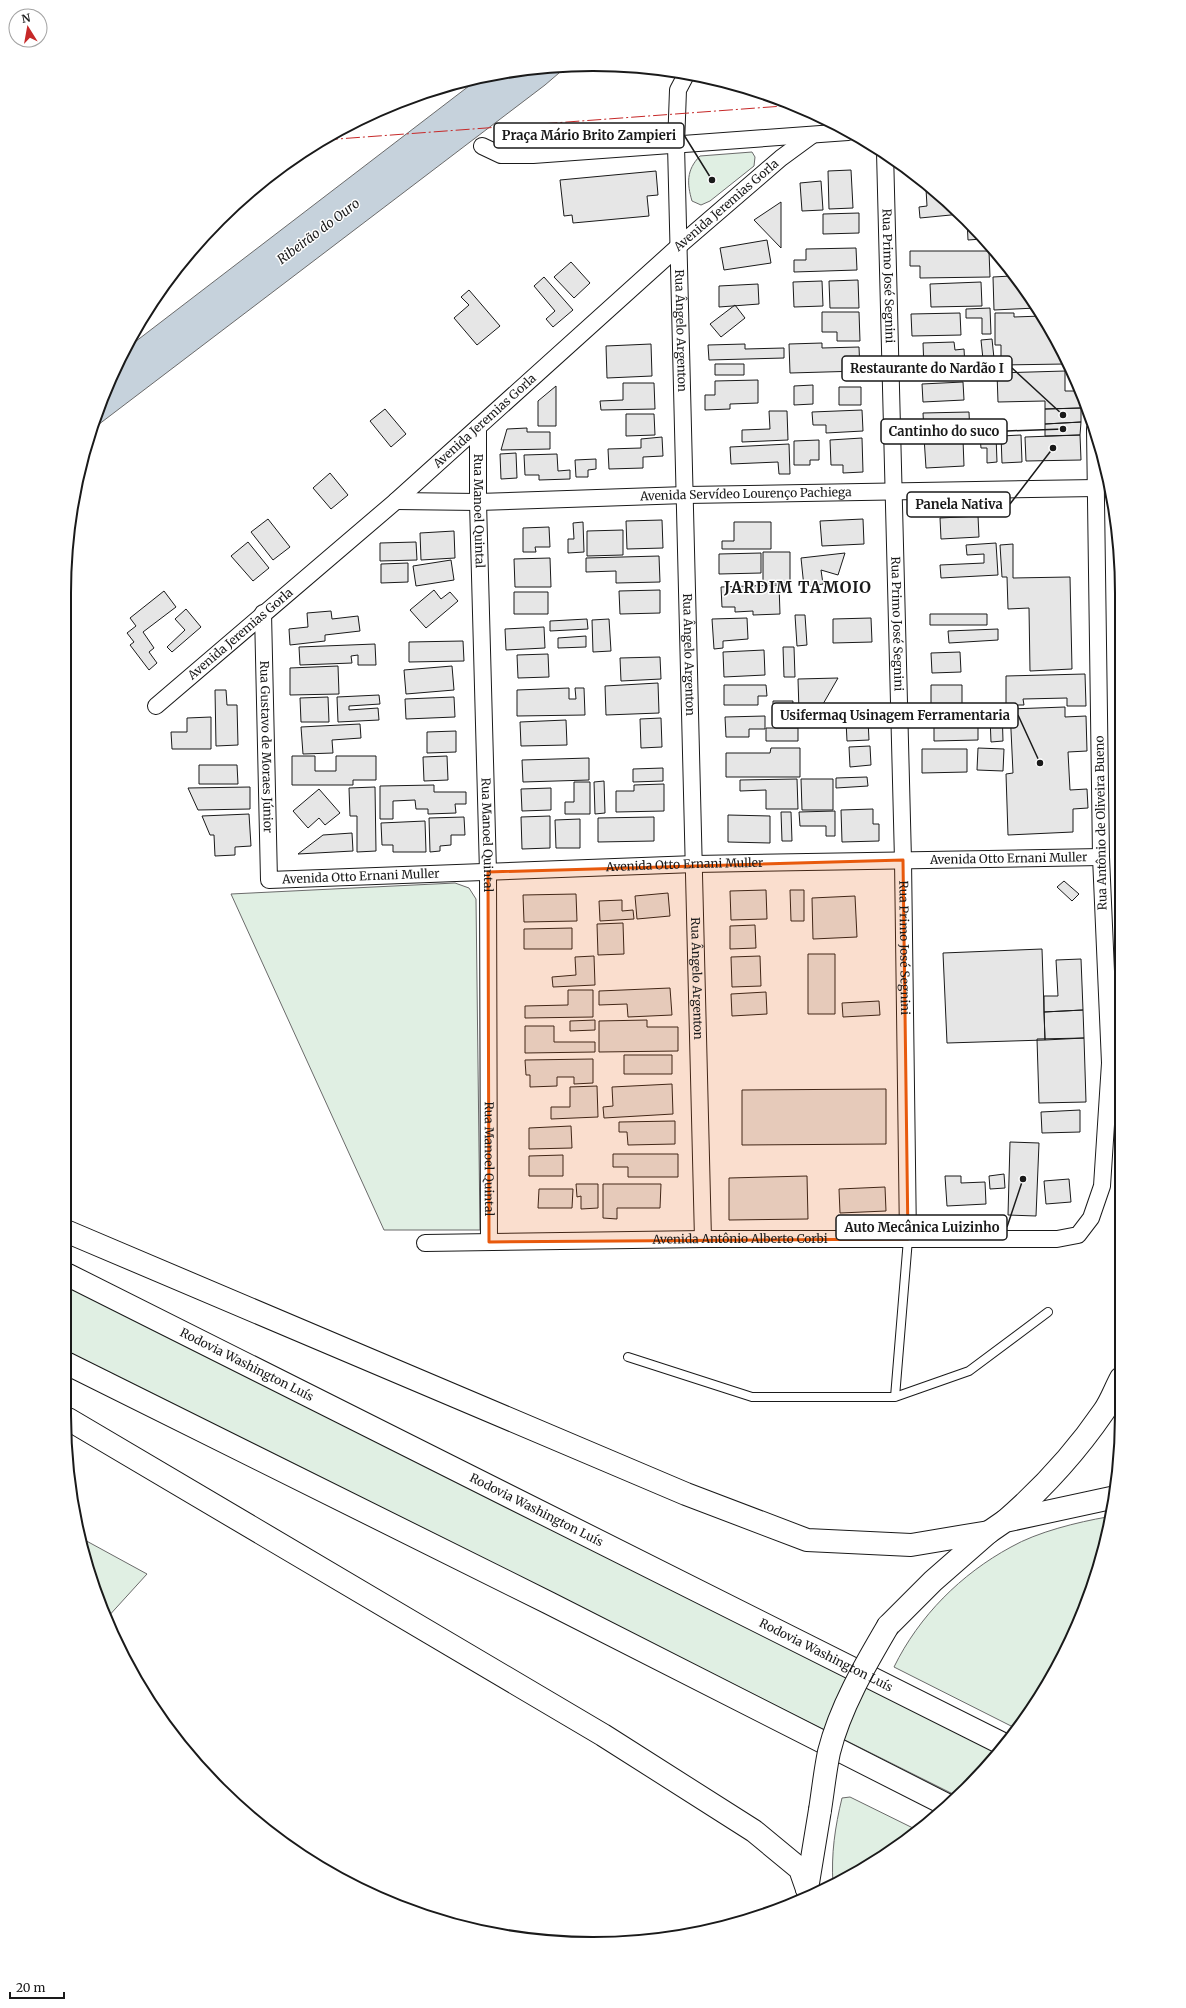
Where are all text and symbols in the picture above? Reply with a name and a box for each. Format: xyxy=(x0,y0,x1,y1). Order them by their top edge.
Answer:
north arrow xyxy=(8,8,48,48)
text: N xyxy=(20,10,32,26)
callout: Praça Mário Brito Zampieri xyxy=(494,123,684,148)
text: Praça Mário Brito Zampieri xyxy=(502,127,677,144)
street label: Avenida Jeremias Gorla xyxy=(670,155,782,255)
water label: Ribeirão do Ouro xyxy=(274,195,363,268)
street label: Rua Primo José Segnini xyxy=(879,208,898,344)
street label: Rua Ângelo Argenton xyxy=(672,269,690,392)
callout: Restaurante do Nardão I xyxy=(842,356,1012,381)
text: Restaurante do Nardão I xyxy=(850,360,1004,377)
street label: Avenida Jeremias Gorla xyxy=(429,370,539,472)
callout: Cantinho do suco xyxy=(881,419,1007,444)
text: Cantinho do suco xyxy=(889,423,1000,440)
street label: Rua Manoel Quintal xyxy=(471,454,488,569)
street label: Avenida Servídeo Lourenço Pachiega xyxy=(639,484,852,504)
callout: Panela Nativa xyxy=(907,492,1010,517)
text: Panela Nativa xyxy=(915,496,1003,513)
street label: Rua Primo José Segnini xyxy=(888,556,907,691)
district label: JARDIM TAMOIO xyxy=(723,577,872,597)
street label: Avenida Jeremias Gorla xyxy=(184,584,296,683)
street label: Rua Ângelo Argenton xyxy=(680,593,698,716)
street label: Rua Gustavo de Moraes Júnior xyxy=(257,661,276,834)
callout: Usifermaq Usinagem Ferramentaria xyxy=(772,703,1018,728)
text: Usifermaq Usinagem Ferramentaria xyxy=(780,707,1010,724)
street label: Rua Antônio de Oliveira Bueno xyxy=(1091,735,1110,911)
street label: Rua Manoel Quintal xyxy=(478,777,496,892)
street label: Avenida Otto Ernani Muller xyxy=(929,849,1088,867)
street label: Avenida Otto Ernani Muller xyxy=(605,855,764,874)
street label: Avenida Otto Ernani Muller xyxy=(281,866,440,887)
street label: Rua Primo José Segnini xyxy=(896,880,913,1015)
street label: Rua Ângelo Argenton xyxy=(688,917,706,1040)
street label: Rua Manoel Quintal xyxy=(482,1102,497,1216)
callout: Auto Mecânica Luizinho xyxy=(836,1215,1007,1240)
text: Auto Mecânica Luizinho xyxy=(844,1219,1000,1236)
street label: Avenida Antônio Alberto Corbi xyxy=(651,1231,828,1247)
street label: Rodovia Washington Luís xyxy=(178,1324,316,1404)
street label: Rodovia Washington Luís xyxy=(467,1470,606,1549)
street label: Rodovia Washington Luís xyxy=(757,1615,896,1695)
scale bar xyxy=(10,1974,64,2000)
text: 20 m xyxy=(16,1980,45,1995)

